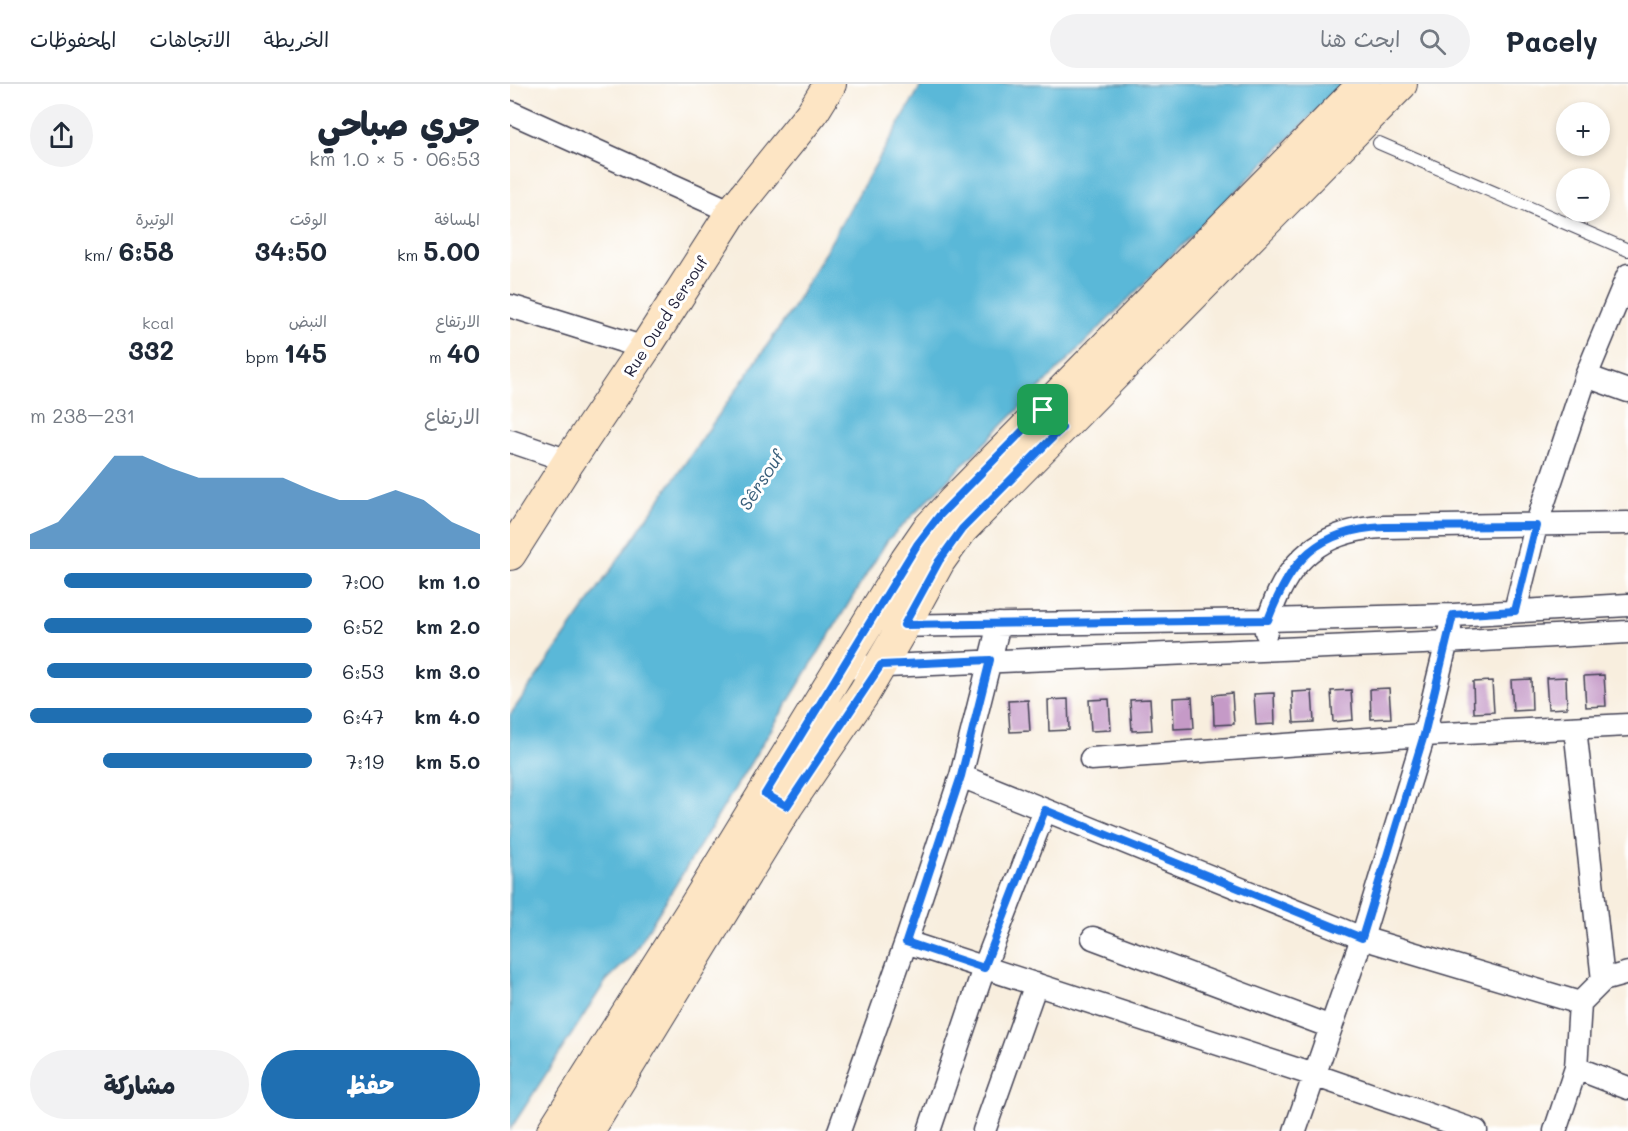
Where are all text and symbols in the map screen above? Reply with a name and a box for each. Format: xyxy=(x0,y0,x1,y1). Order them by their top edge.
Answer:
search box xyxy=(1050,14,1470,68)
text: Pacely xyxy=(1506,23,1598,59)
text: ابحث هنا xyxy=(1320,24,1401,53)
text: المحفوظات xyxy=(30,25,116,52)
text: الاتجاهات xyxy=(149,25,231,52)
text: الخريطة xyxy=(264,25,329,52)
icon: search xyxy=(1416,25,1449,58)
text: جري صباحي xyxy=(318,101,480,144)
map controls xyxy=(1556,102,1610,222)
button: + xyxy=(1556,102,1610,156)
button: share xyxy=(30,104,93,167)
text: 06:53 · 5 × 1.0 km xyxy=(309,145,480,171)
button: − xyxy=(1556,168,1610,222)
text: الوتيرة xyxy=(135,208,174,229)
text: الوقت xyxy=(290,208,327,229)
text: المسافة xyxy=(434,208,480,229)
text: 6:58 xyxy=(119,234,174,268)
text: 34:50 xyxy=(255,234,327,268)
text: 5.00 xyxy=(423,234,480,268)
text: /km xyxy=(84,244,119,265)
text: km xyxy=(397,244,423,265)
street label: Rue Oued Sersouf xyxy=(618,251,712,380)
text: النبض xyxy=(289,310,327,331)
text: الارتفاع xyxy=(435,310,480,331)
text: kcal xyxy=(142,312,174,333)
text: 332 xyxy=(128,333,174,367)
text: 145 xyxy=(284,336,327,370)
text: 40 xyxy=(447,336,480,370)
text: bpm xyxy=(246,346,284,367)
text: m xyxy=(429,346,447,367)
pin xyxy=(1017,384,1068,435)
icon: arrive xyxy=(1026,393,1059,426)
text: 231–238 m xyxy=(30,402,136,428)
text: الارتفاع xyxy=(424,403,480,429)
water label: Sêrsouf xyxy=(733,444,790,514)
text: 7:00 xyxy=(342,568,384,594)
text: 1.0 km xyxy=(418,568,480,594)
text: 6:52 xyxy=(343,613,384,639)
text: 2.0 km xyxy=(416,613,480,639)
text: 6:53 xyxy=(342,658,384,684)
text: 3.0 km xyxy=(415,658,480,684)
text: 6:47 xyxy=(343,703,384,729)
text: 4.0 km xyxy=(414,703,480,729)
text: 7:19 xyxy=(346,748,384,774)
text: 5.0 km xyxy=(415,748,480,774)
button: مشاركة xyxy=(30,1050,249,1119)
button: حفظ xyxy=(261,1050,480,1119)

